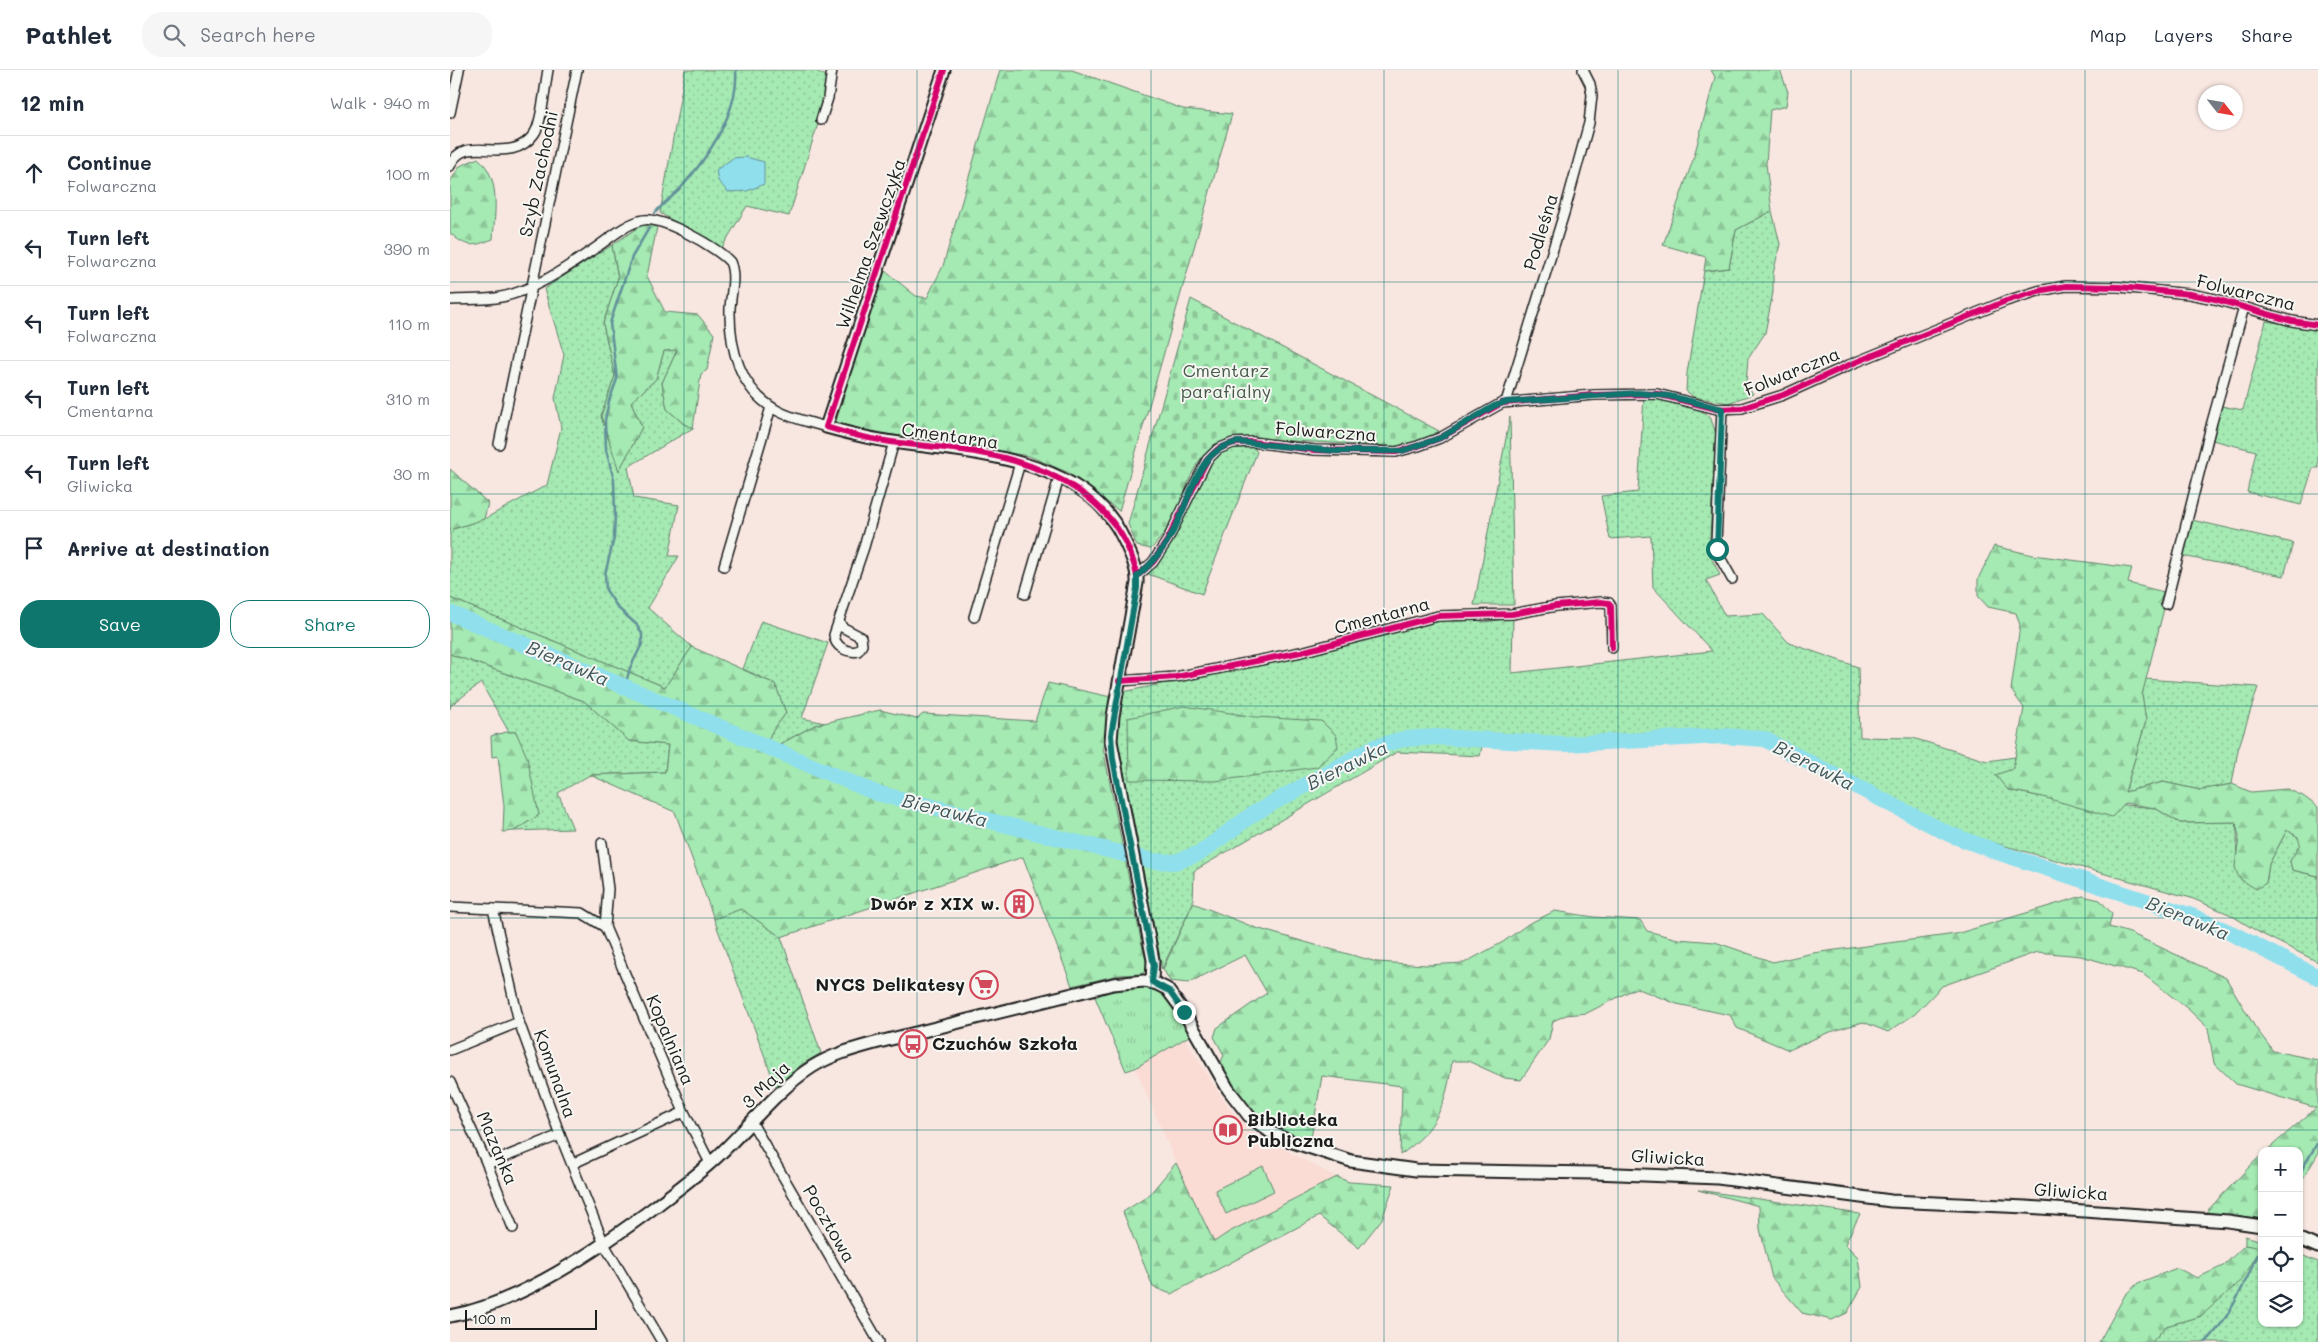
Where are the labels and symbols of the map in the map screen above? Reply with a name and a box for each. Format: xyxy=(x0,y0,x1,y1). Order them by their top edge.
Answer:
north arrow xyxy=(2198,85,2243,130)
street label: Szyb Zachodni xyxy=(513,108,563,239)
street label: Wilhelma Szewczyka xyxy=(830,155,911,332)
street label: Podleśna xyxy=(1517,191,1563,273)
street label: Folwarczna xyxy=(2194,268,2298,316)
street label: Folwarczna xyxy=(1740,341,1843,401)
park label: Cmentarz parafialny xyxy=(1181,358,1271,403)
street label: Cmentarna xyxy=(900,416,1000,454)
street label: Folwarczna xyxy=(1275,416,1377,447)
route start xyxy=(1706,538,1729,561)
street label: Cmentarna xyxy=(1331,591,1432,639)
water label: Bierawka xyxy=(523,634,613,691)
water label: Bierawka xyxy=(1302,734,1392,795)
water label: Bierawka xyxy=(1770,734,1859,796)
water label: Bierawka xyxy=(900,787,991,832)
building icon: Dwór z XIX w. xyxy=(1004,889,1034,919)
water label: Bierawka xyxy=(2143,890,2233,946)
place label: Dwór z XIX w. xyxy=(870,891,1000,915)
supermarket icon: NYCS Delikatesy xyxy=(969,970,999,1000)
place label: NYCS Delikatesy xyxy=(816,972,965,996)
street label: Kopalniana xyxy=(641,991,701,1089)
route end xyxy=(1173,1001,1196,1024)
street label: Komunalna xyxy=(529,1026,583,1121)
bus stop icon: Czuchów Szkoła xyxy=(898,1029,928,1059)
place label: Czuchów Szkoła xyxy=(932,1031,1078,1055)
street label: 3 Maja xyxy=(736,1055,795,1113)
street label: Mazanka xyxy=(472,1107,524,1188)
place label: Biblioteka Publiczna xyxy=(1247,1107,1338,1152)
library icon: Biblioteka Publiczna xyxy=(1213,1115,1243,1145)
street label: Gliwicka xyxy=(1630,1143,1706,1171)
street label: Gliwicka xyxy=(2033,1176,2109,1206)
street label: Pocztowa xyxy=(798,1180,862,1267)
scale bar xyxy=(465,1307,598,1330)

